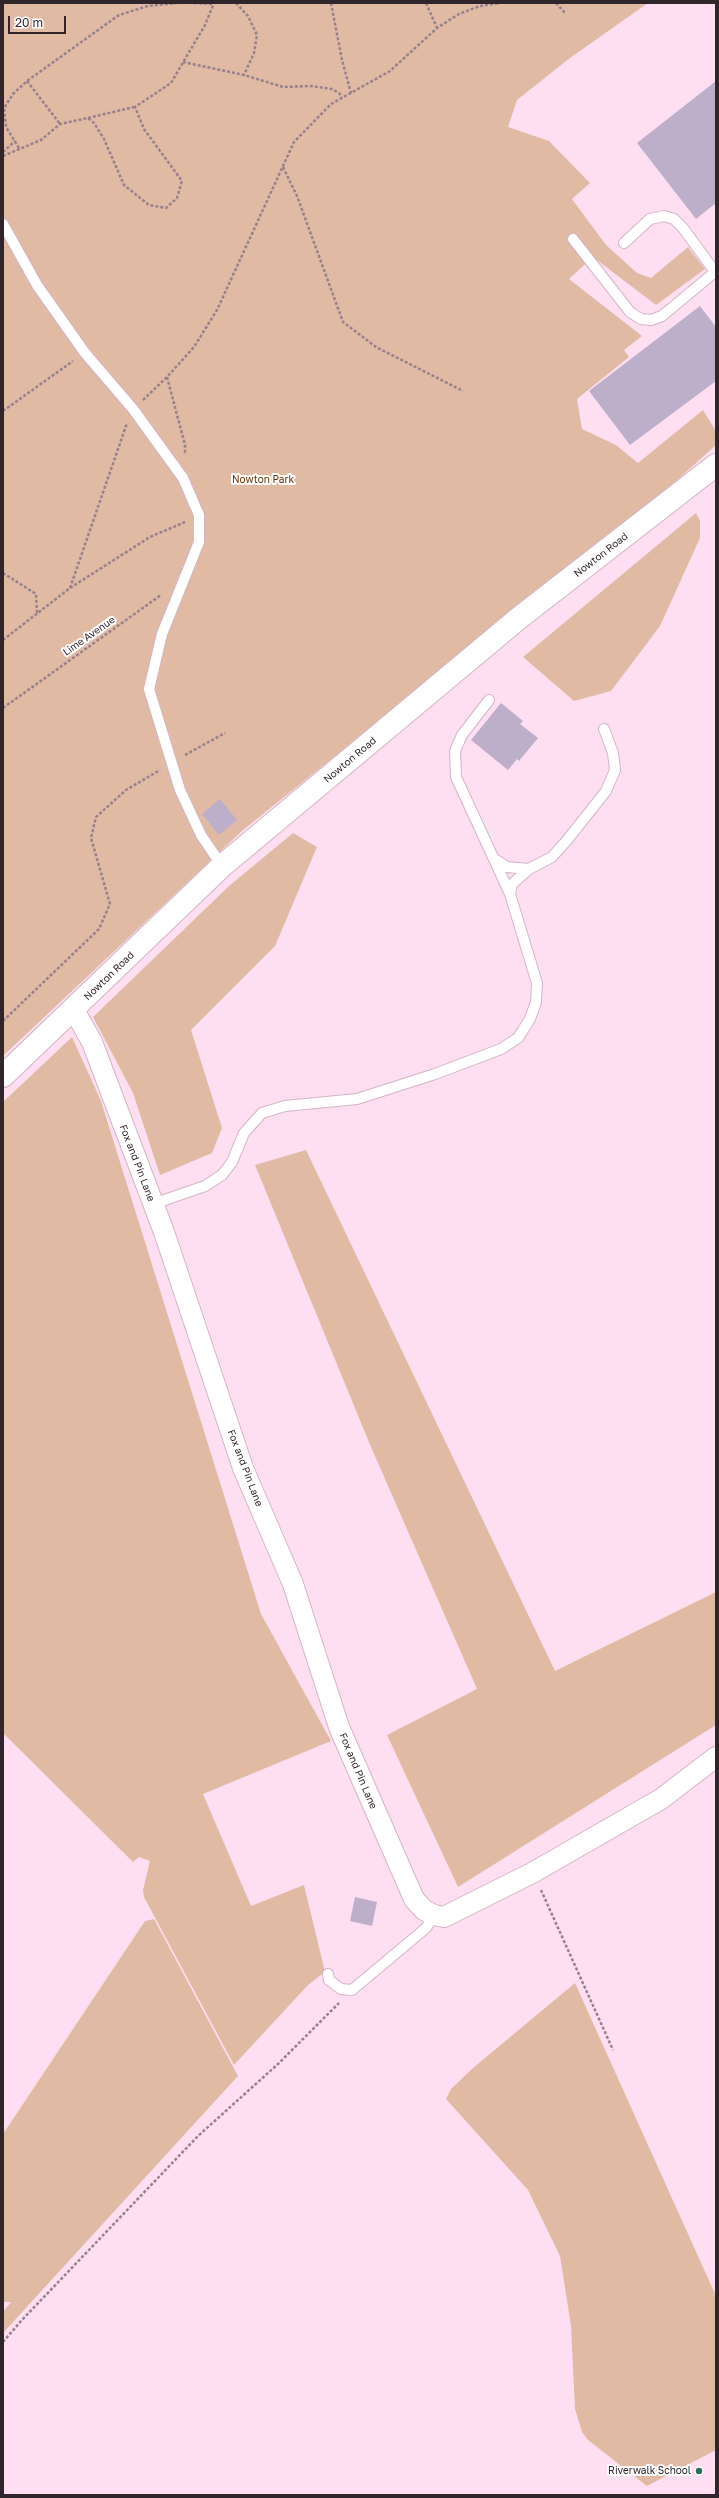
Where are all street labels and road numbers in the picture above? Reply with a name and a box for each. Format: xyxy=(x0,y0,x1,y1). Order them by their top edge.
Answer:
street label: Nowton Road xyxy=(572,530,630,580)
street label: Lime Avenue xyxy=(61,614,117,658)
street label: Nowton Road xyxy=(321,735,379,785)
street label: Nowton Road xyxy=(81,949,137,1003)
street label: Fox and Pin Lane xyxy=(117,1123,157,1203)
street label: Fox and Pin Lane xyxy=(225,1428,265,1508)
street label: Fox and Pin Lane xyxy=(337,1731,379,1811)

